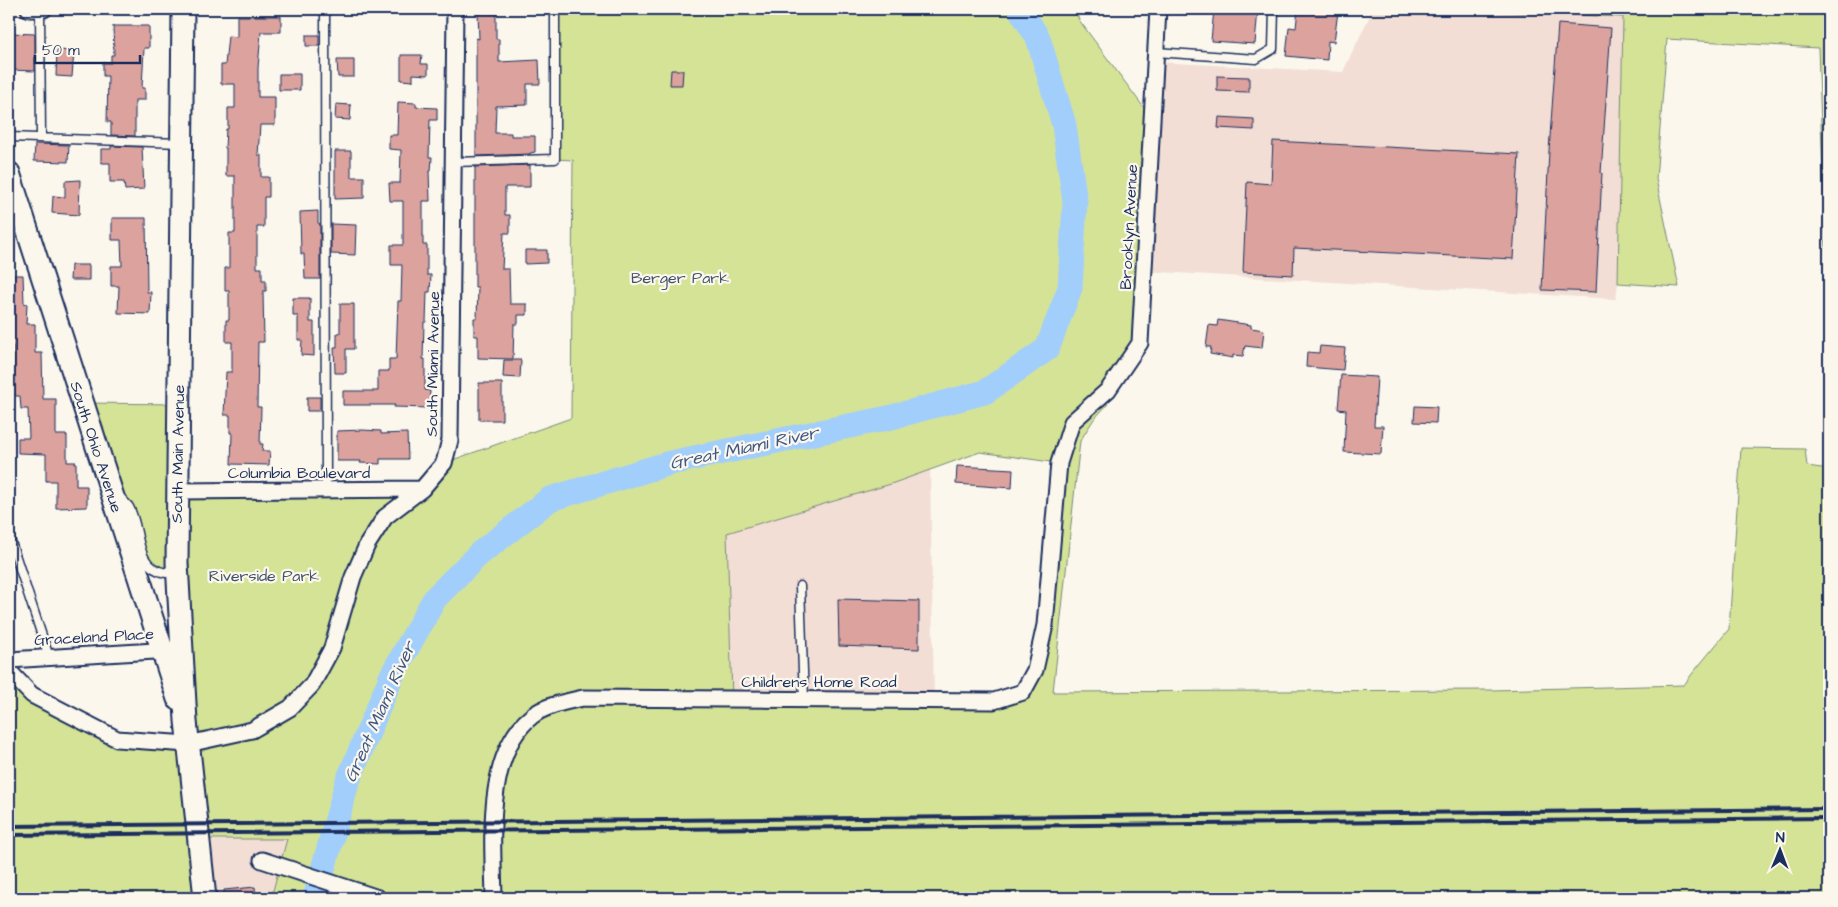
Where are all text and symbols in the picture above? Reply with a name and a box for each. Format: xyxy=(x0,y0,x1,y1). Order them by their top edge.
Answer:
scale bar xyxy=(35,32,140,64)
text: 50 m xyxy=(42,40,80,61)
street label: Brooklyn Avenue xyxy=(1115,163,1144,290)
park label: Berger Park xyxy=(631,267,729,290)
street label: South Miami Avenue xyxy=(421,291,445,437)
street label: South Ohio Avenue xyxy=(64,379,128,516)
street label: South Main Avenue xyxy=(166,384,190,523)
water label: Great Miami River xyxy=(668,420,822,476)
street label: Columbia Boulevard xyxy=(228,462,370,484)
park label: Riverside Park xyxy=(209,565,319,587)
street label: Graceland Place xyxy=(34,623,155,651)
water label: Great Miami River xyxy=(338,636,423,786)
street label: Childrens Home Road xyxy=(741,671,897,693)
north arrow xyxy=(1756,824,1806,874)
text: N xyxy=(1776,828,1785,848)

